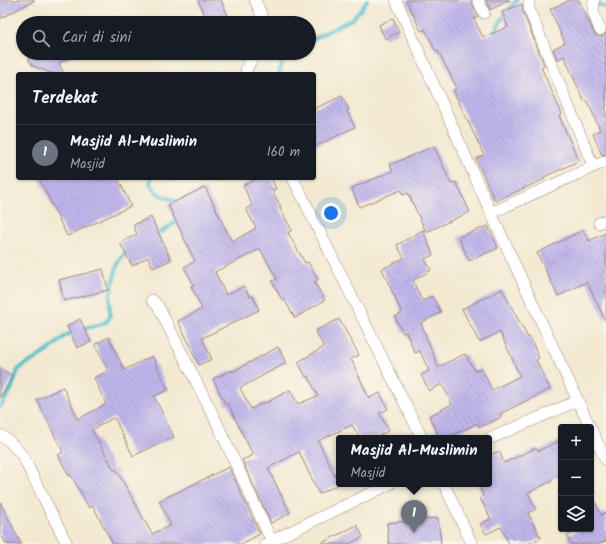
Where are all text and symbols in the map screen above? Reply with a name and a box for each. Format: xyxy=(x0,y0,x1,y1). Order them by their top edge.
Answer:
search box xyxy=(16,16,316,60)
text: Cari di sini xyxy=(62,26,131,50)
icon: search xyxy=(30,27,52,49)
text: Terdekat xyxy=(32,85,98,112)
text: Masjid Al-Muslimin xyxy=(70,130,197,154)
text: 1 xyxy=(43,142,47,163)
text: 160 m xyxy=(267,142,300,163)
text: Masjid xyxy=(70,154,105,175)
your location xyxy=(321,203,341,223)
map controls xyxy=(558,424,594,532)
button: + xyxy=(558,424,594,460)
popup xyxy=(336,435,492,487)
text: Masjid Al-Muslimin xyxy=(350,439,478,463)
button: − xyxy=(558,460,594,496)
text: Masjid xyxy=(350,463,385,484)
button: layers xyxy=(558,496,594,532)
pin: 1 xyxy=(401,500,427,533)

